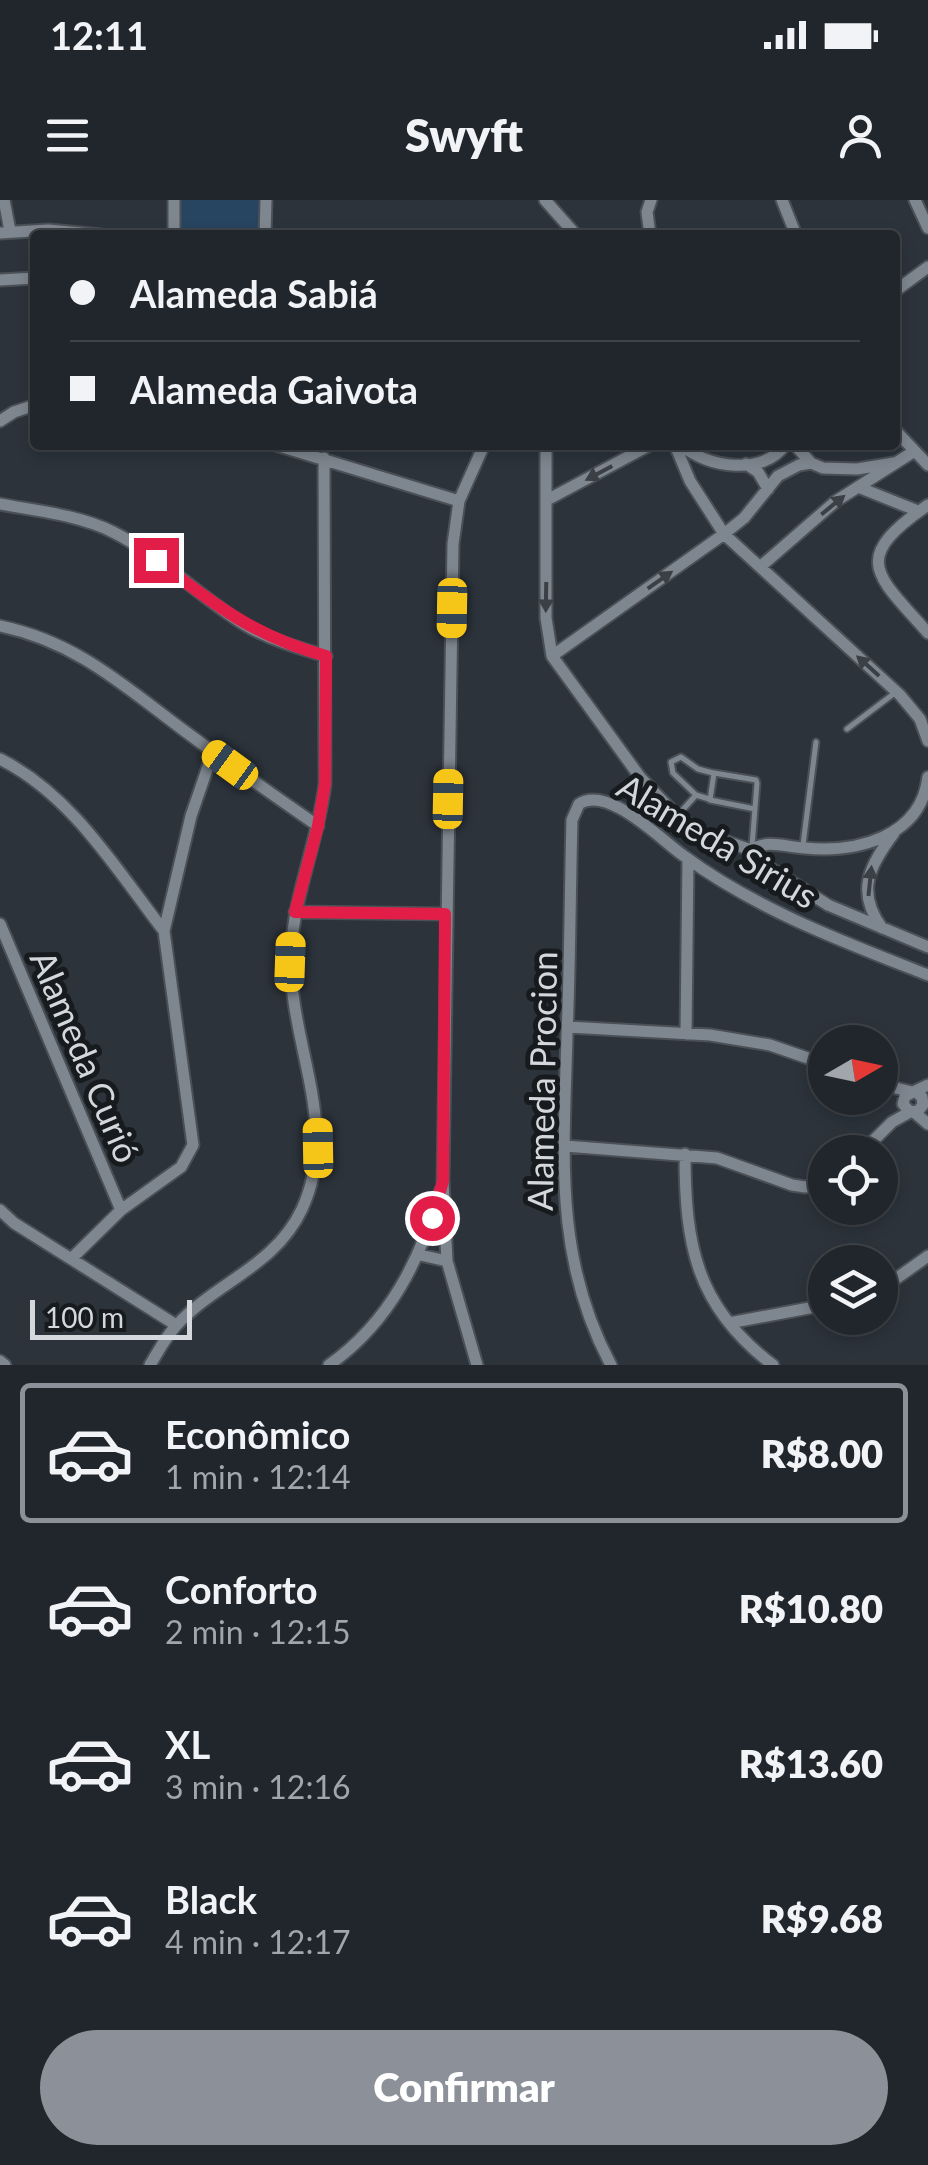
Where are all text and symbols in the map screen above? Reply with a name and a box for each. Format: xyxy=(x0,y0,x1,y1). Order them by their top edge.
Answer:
text: 12:11 xyxy=(50,12,148,58)
icon: menu xyxy=(40,108,95,163)
text: Swyft xyxy=(405,108,523,162)
icon: person xyxy=(833,108,888,163)
text: Alameda Sabiá xyxy=(130,270,378,316)
text: Alameda Gaivota xyxy=(130,366,418,412)
one-way arrow xyxy=(584,464,613,481)
one-way arrow xyxy=(821,495,846,516)
route end xyxy=(134,538,179,583)
one-way arrow xyxy=(647,570,674,590)
car xyxy=(436,578,468,638)
one-way arrow xyxy=(538,582,554,614)
one-way arrow xyxy=(856,656,881,678)
car xyxy=(197,735,263,795)
street label: Alameda Sirius xyxy=(611,764,825,916)
car xyxy=(432,769,464,829)
one-way arrow xyxy=(863,864,879,896)
car xyxy=(274,931,306,993)
street label: Alameda Curió xyxy=(22,944,150,1168)
street label: Alameda Procion xyxy=(518,951,564,1211)
north arrow xyxy=(808,1025,898,1115)
map controls xyxy=(808,1025,898,1335)
car xyxy=(302,1118,334,1178)
button: locate xyxy=(808,1135,898,1225)
route start xyxy=(410,1196,455,1241)
button: layers xyxy=(808,1245,898,1335)
scale bar xyxy=(30,1295,192,1340)
text: 100 m xyxy=(45,1300,124,1334)
icon: car xyxy=(45,1408,135,1498)
text: Econômico xyxy=(165,1411,350,1457)
text: R$8.00 xyxy=(761,1430,883,1476)
text: 1 min · 12:14 xyxy=(165,1457,351,1496)
icon: car xyxy=(45,1563,135,1653)
text: Conforto xyxy=(165,1566,318,1612)
text: R$10.80 xyxy=(739,1585,883,1631)
text: 2 min · 12:15 xyxy=(165,1612,351,1651)
icon: car xyxy=(45,1718,135,1808)
text: XL xyxy=(165,1721,210,1767)
text: R$13.60 xyxy=(739,1740,883,1786)
text: 3 min · 12:16 xyxy=(165,1767,351,1806)
icon: car xyxy=(45,1873,135,1963)
text: Black xyxy=(165,1876,257,1922)
text: R$9.68 xyxy=(761,1895,883,1941)
text: 4 min · 12:17 xyxy=(165,1922,351,1961)
button: Confirmar xyxy=(40,2030,888,2145)

